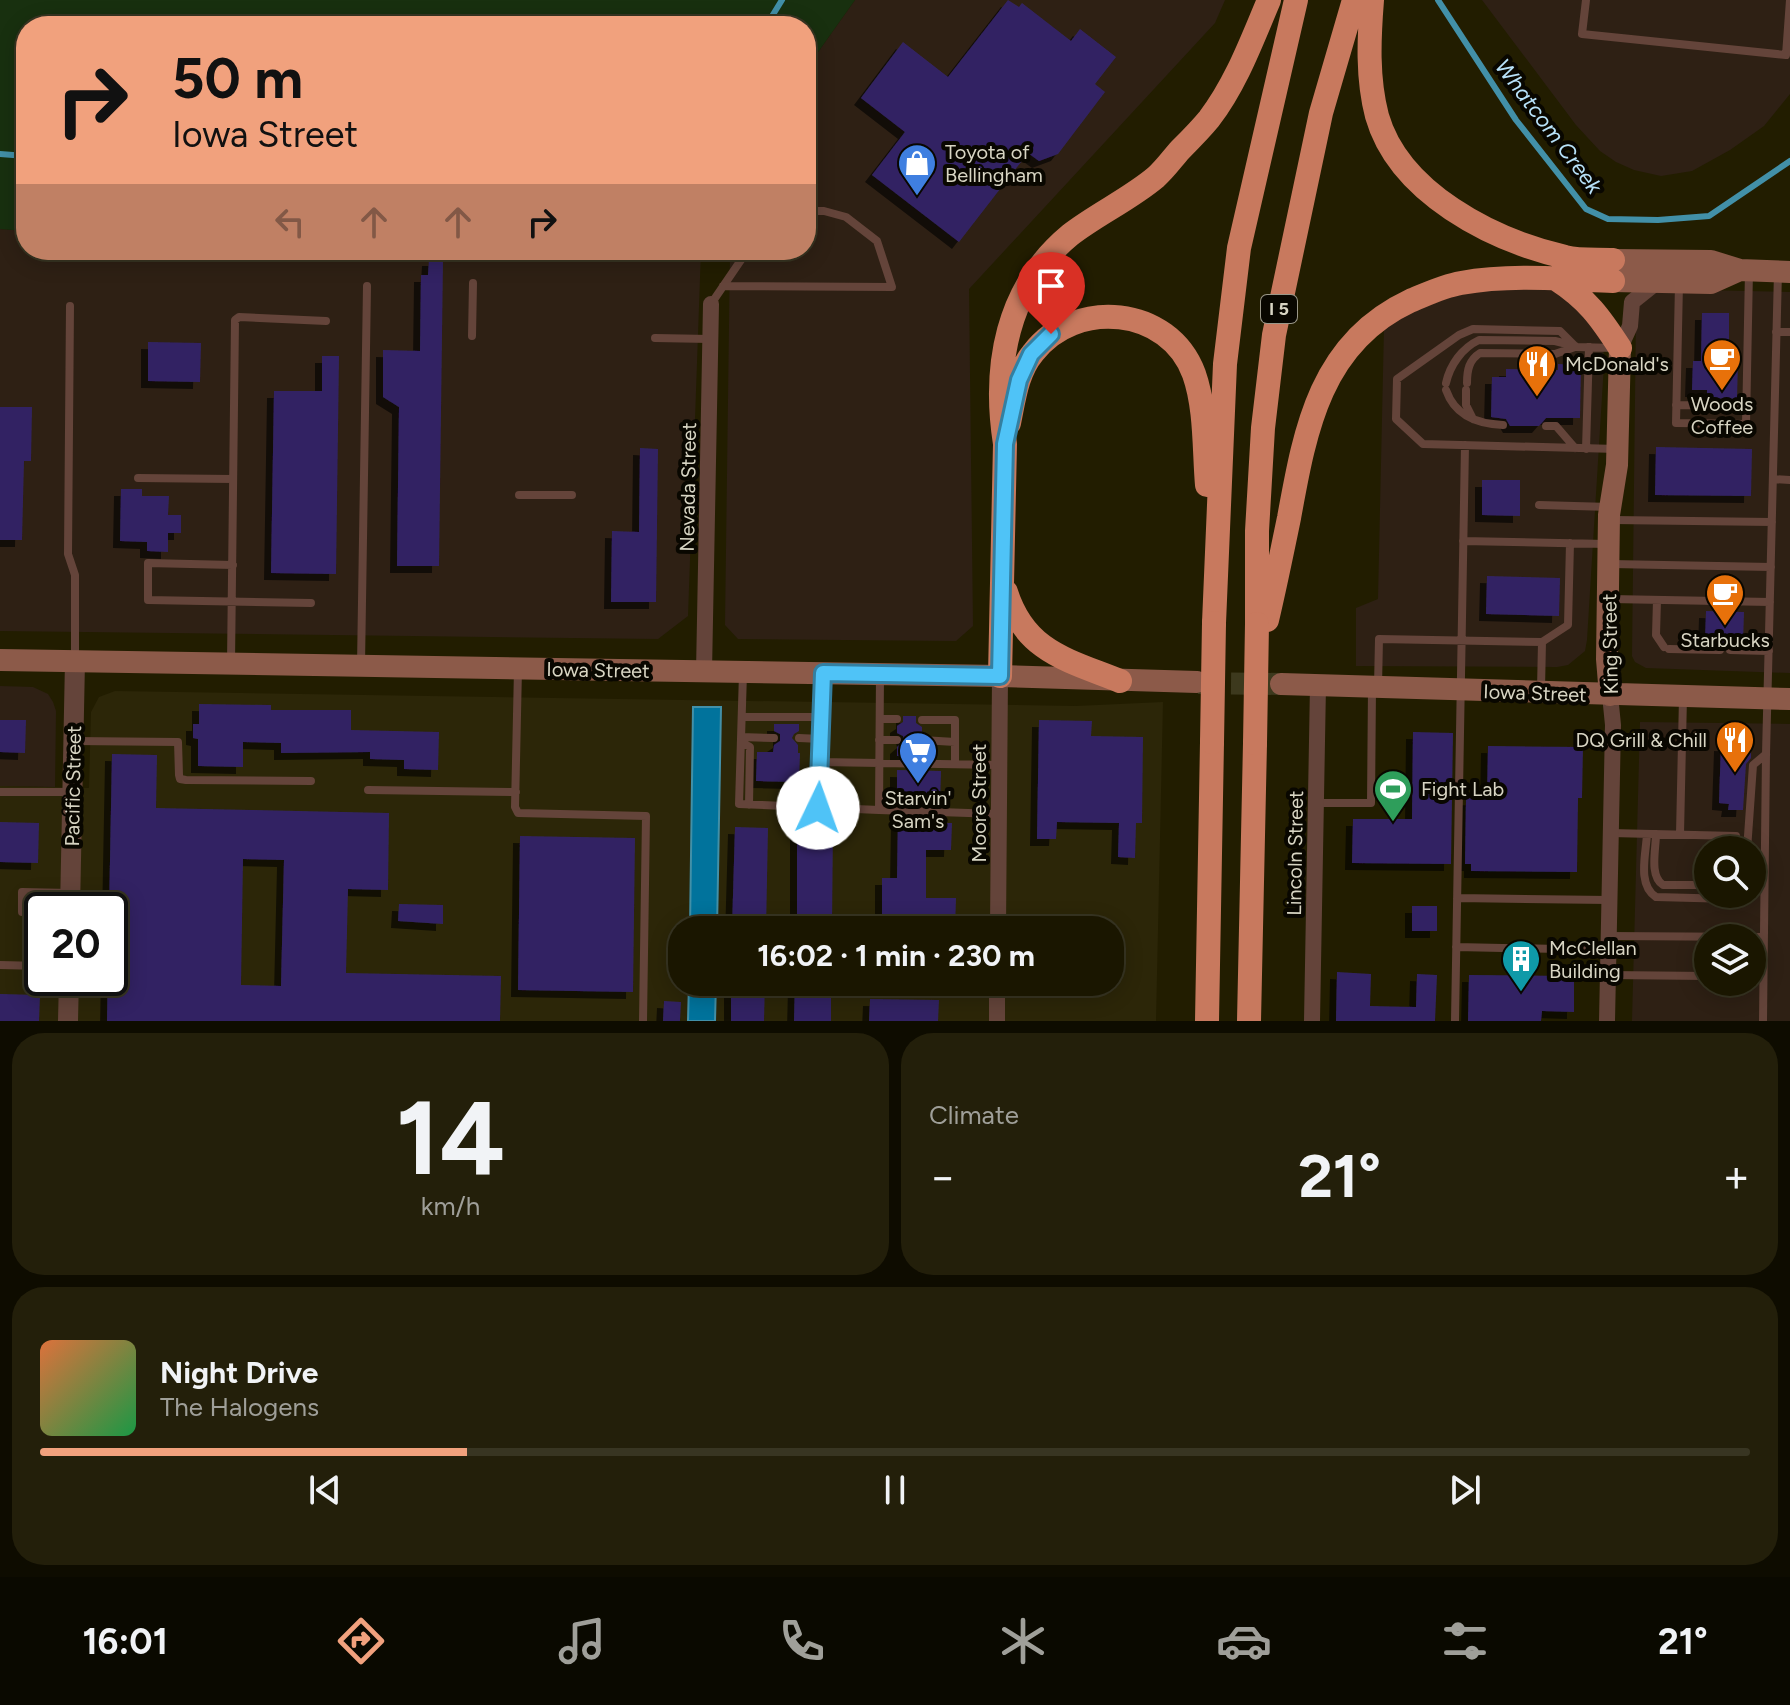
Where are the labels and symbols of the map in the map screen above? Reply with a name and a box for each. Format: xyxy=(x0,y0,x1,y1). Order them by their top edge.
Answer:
water label: Whatcom Creek xyxy=(1489,54,1609,200)
place label: Toyota of Bellingham xyxy=(945,140,1043,187)
shop icon: Toyota of Bellingham xyxy=(896,142,938,197)
pin xyxy=(1017,252,1085,334)
road number: I 5 xyxy=(1261,295,1297,323)
cafe icon: Woods Coffee xyxy=(1701,337,1743,392)
restaurant icon: McDonald's xyxy=(1516,343,1558,398)
place label: McDonald's xyxy=(1565,352,1669,376)
place label: Woods Coffee xyxy=(1691,392,1753,439)
street label: Nevada Street xyxy=(675,422,701,552)
cafe icon: Starbucks xyxy=(1704,572,1746,627)
street label: King Street xyxy=(1597,593,1623,695)
place label: Starbucks xyxy=(1680,628,1770,652)
street label: Iowa Street xyxy=(546,657,650,683)
street label: Iowa Street xyxy=(1483,679,1587,707)
restaurant icon: DQ Grill & Chill xyxy=(1714,719,1756,774)
street label: Pacific Street xyxy=(60,725,86,847)
place label: DQ Grill & Chill xyxy=(1576,728,1707,752)
supermarket icon: Starvin' Sam's xyxy=(897,730,939,785)
street label: Moore Street xyxy=(967,744,991,862)
position arrow xyxy=(776,766,860,850)
sports icon: Fight Lab xyxy=(1372,768,1414,823)
place label: Fight Lab xyxy=(1421,777,1504,801)
place label: Starvin' Sam's xyxy=(885,786,951,833)
street label: Lincoln Street xyxy=(1282,790,1308,916)
speed limit sign: 20 xyxy=(24,892,128,996)
place label: McClellan Building xyxy=(1549,936,1637,983)
building icon: McClellan Building xyxy=(1500,938,1542,993)

